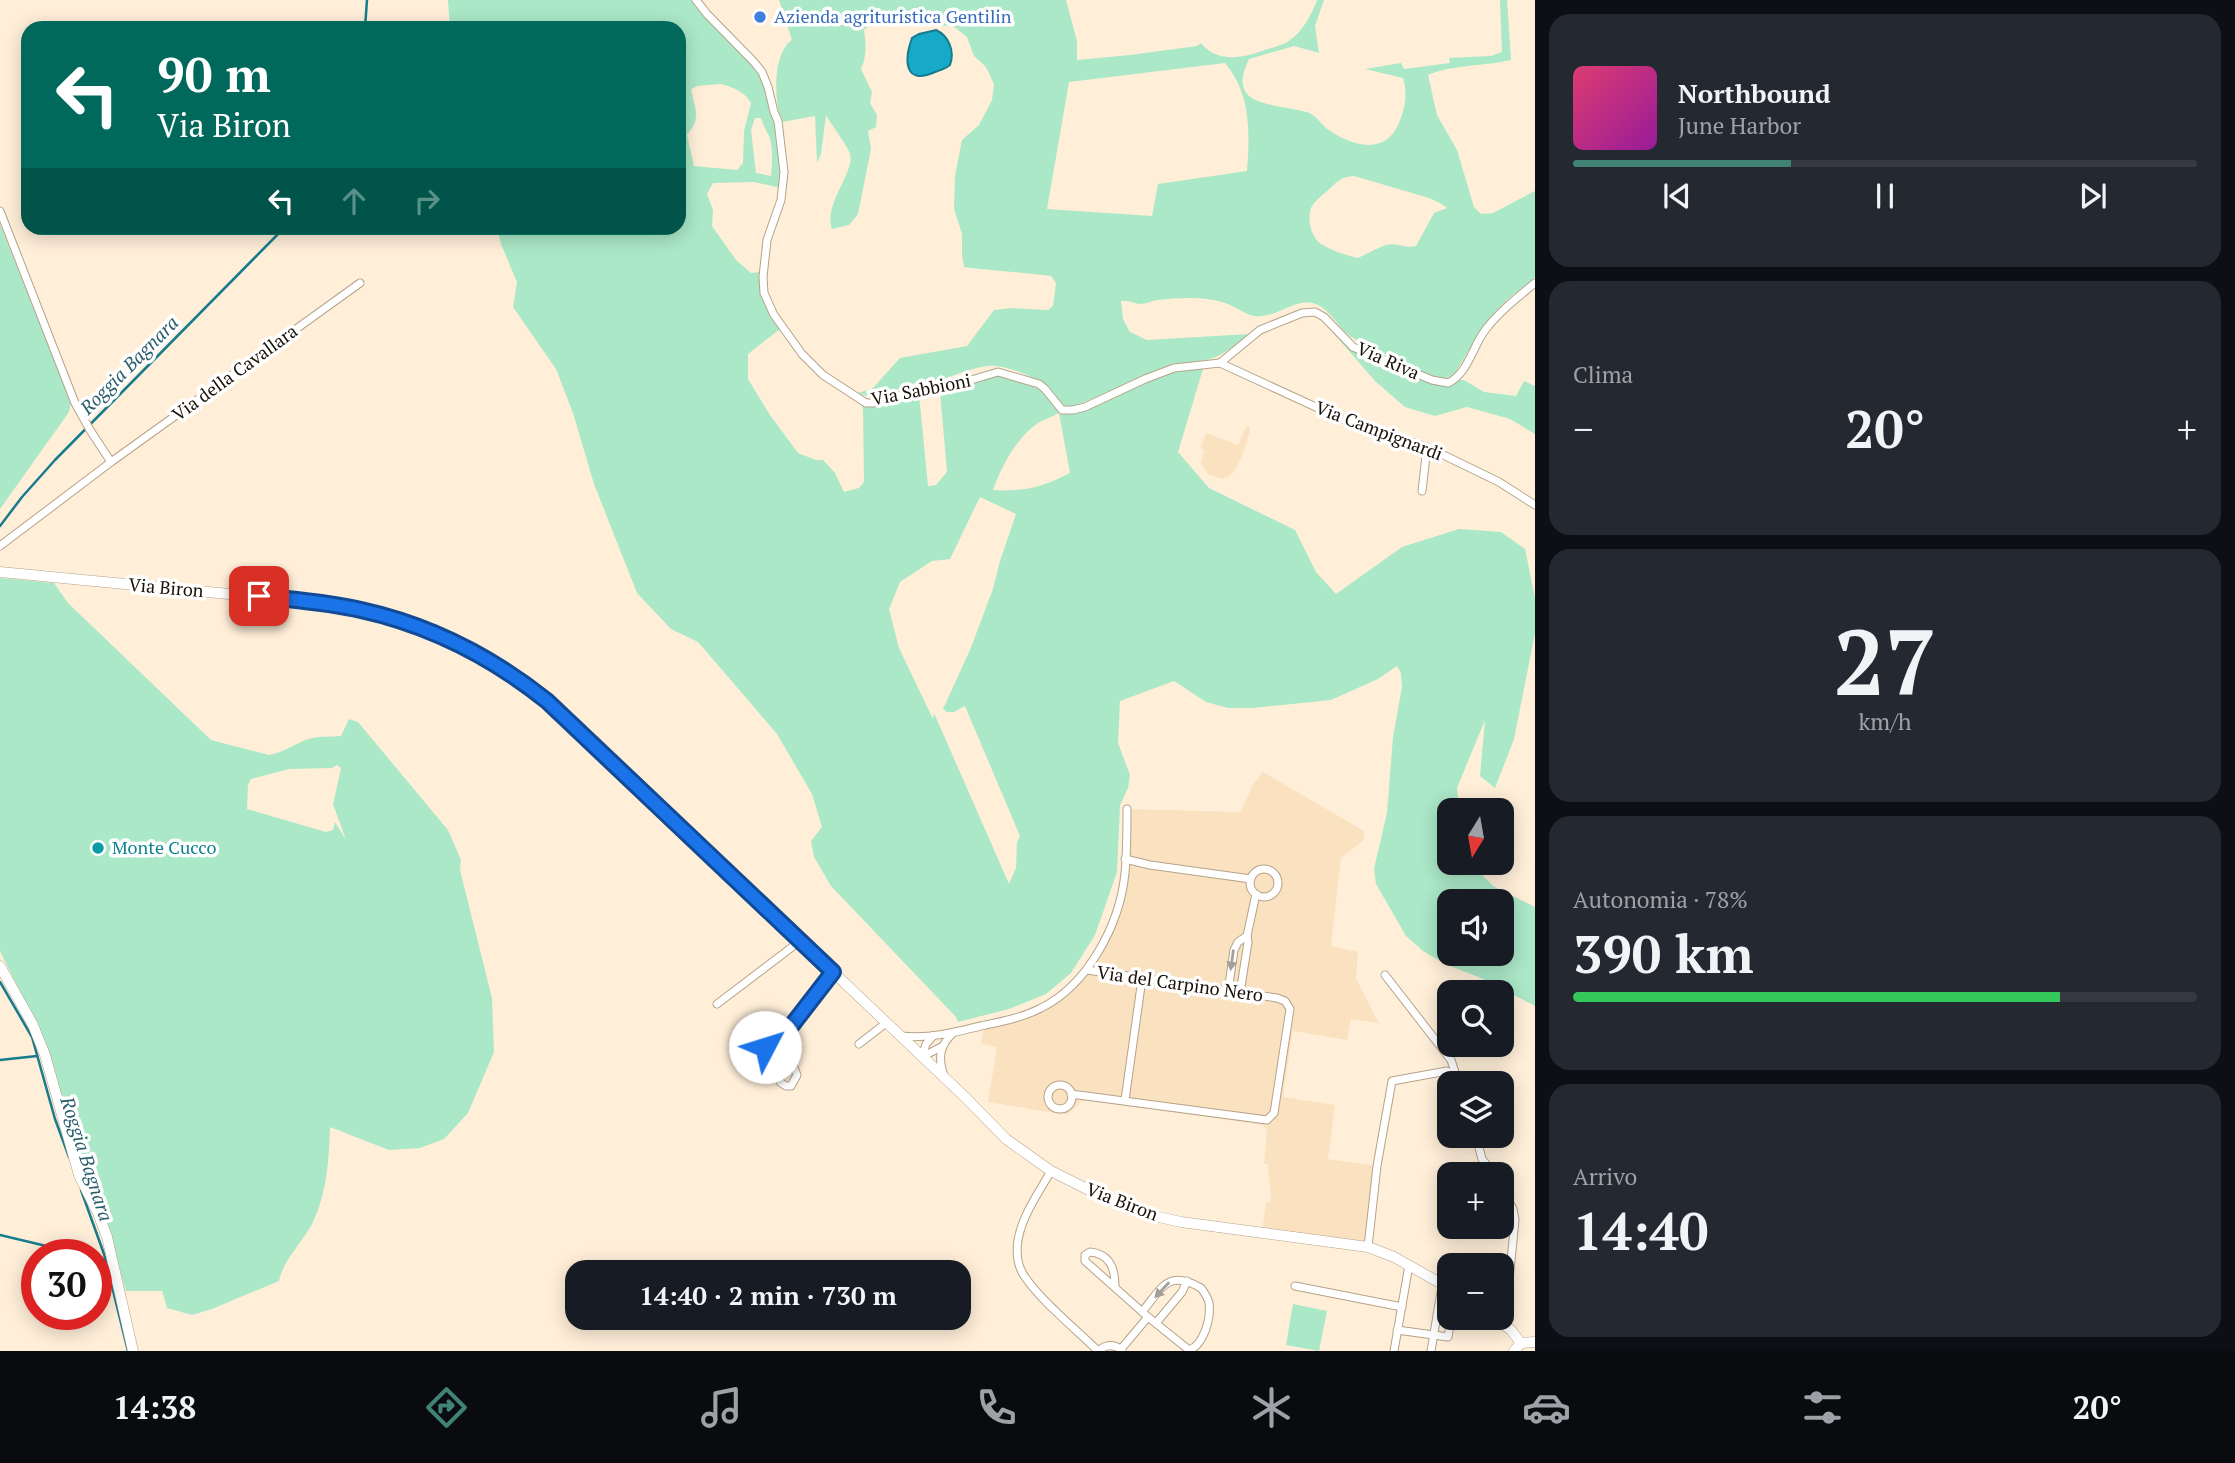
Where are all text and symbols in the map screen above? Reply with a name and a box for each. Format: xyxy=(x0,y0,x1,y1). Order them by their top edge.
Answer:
place label: Azienda agrituristica Gentilin xyxy=(774,4,1012,28)
marker: Azienda agrituristica Gentilin xyxy=(752,9,768,25)
text: 90 m xyxy=(157,41,271,106)
icon: left xyxy=(42,49,133,140)
text: Northbound xyxy=(1678,76,1831,110)
text: Via Biron xyxy=(157,104,291,146)
text: June Harbor xyxy=(1678,110,1801,141)
icon: previous xyxy=(1658,177,1696,215)
icon: pause xyxy=(1866,177,1904,215)
icon: next xyxy=(2074,177,2112,215)
icon: left xyxy=(262,182,300,220)
icon: ahead xyxy=(335,182,373,220)
icon: right xyxy=(408,182,446,220)
water label: Roggia Bagnara xyxy=(73,310,183,420)
street label: Via della Cavallara xyxy=(167,319,302,426)
street label: Via Riva xyxy=(1353,336,1424,385)
text: Clima xyxy=(1573,359,1633,390)
street label: Via Sabbioni xyxy=(869,368,973,410)
text: 20° xyxy=(1845,394,1925,463)
street label: Via Campignardi xyxy=(1312,395,1446,465)
text: − xyxy=(1573,404,1593,454)
text: + xyxy=(2177,404,2197,454)
pin xyxy=(229,566,289,626)
street label: Via Biron xyxy=(128,572,205,602)
icon: arrive xyxy=(240,577,278,615)
text: 27 xyxy=(1834,600,1936,721)
text: km/h xyxy=(1858,706,1912,737)
north arrow xyxy=(1437,798,1514,875)
map controls xyxy=(1437,798,1514,1330)
place label: Monte Cucco xyxy=(112,835,216,859)
marker: Monte Cucco xyxy=(90,840,106,856)
text: Autonomia · 78% xyxy=(1573,884,1748,915)
button: sound xyxy=(1437,889,1514,966)
text: 390 km xyxy=(1573,919,1754,988)
one-way arrow xyxy=(1227,950,1238,972)
street label: Via del Carpino Nero xyxy=(1096,959,1265,1007)
button: search xyxy=(1437,980,1514,1057)
position arrow xyxy=(728,1010,802,1084)
button: layers xyxy=(1437,1071,1514,1148)
water label: Roggia Bagnara xyxy=(55,1092,119,1224)
text: Arrivo xyxy=(1573,1161,1637,1192)
button: + xyxy=(1437,1162,1514,1239)
street label: Via Biron xyxy=(1083,1176,1162,1226)
text: 14:40 xyxy=(1573,1196,1708,1265)
speed limit sign: 30 xyxy=(21,1239,112,1330)
button: − xyxy=(1437,1253,1514,1330)
text: 14:40 · 2 min · 730 m xyxy=(639,1278,897,1312)
one-way arrow xyxy=(1153,1281,1170,1298)
icon: directions xyxy=(422,1383,471,1432)
icon: music xyxy=(697,1383,746,1432)
icon: phone xyxy=(972,1383,1021,1432)
icon: climate xyxy=(1247,1383,1296,1432)
icon: car xyxy=(1522,1383,1571,1432)
icon: filters xyxy=(1798,1383,1847,1432)
text: 14:38 xyxy=(113,1386,196,1428)
text: 20° xyxy=(2073,1386,2122,1428)

